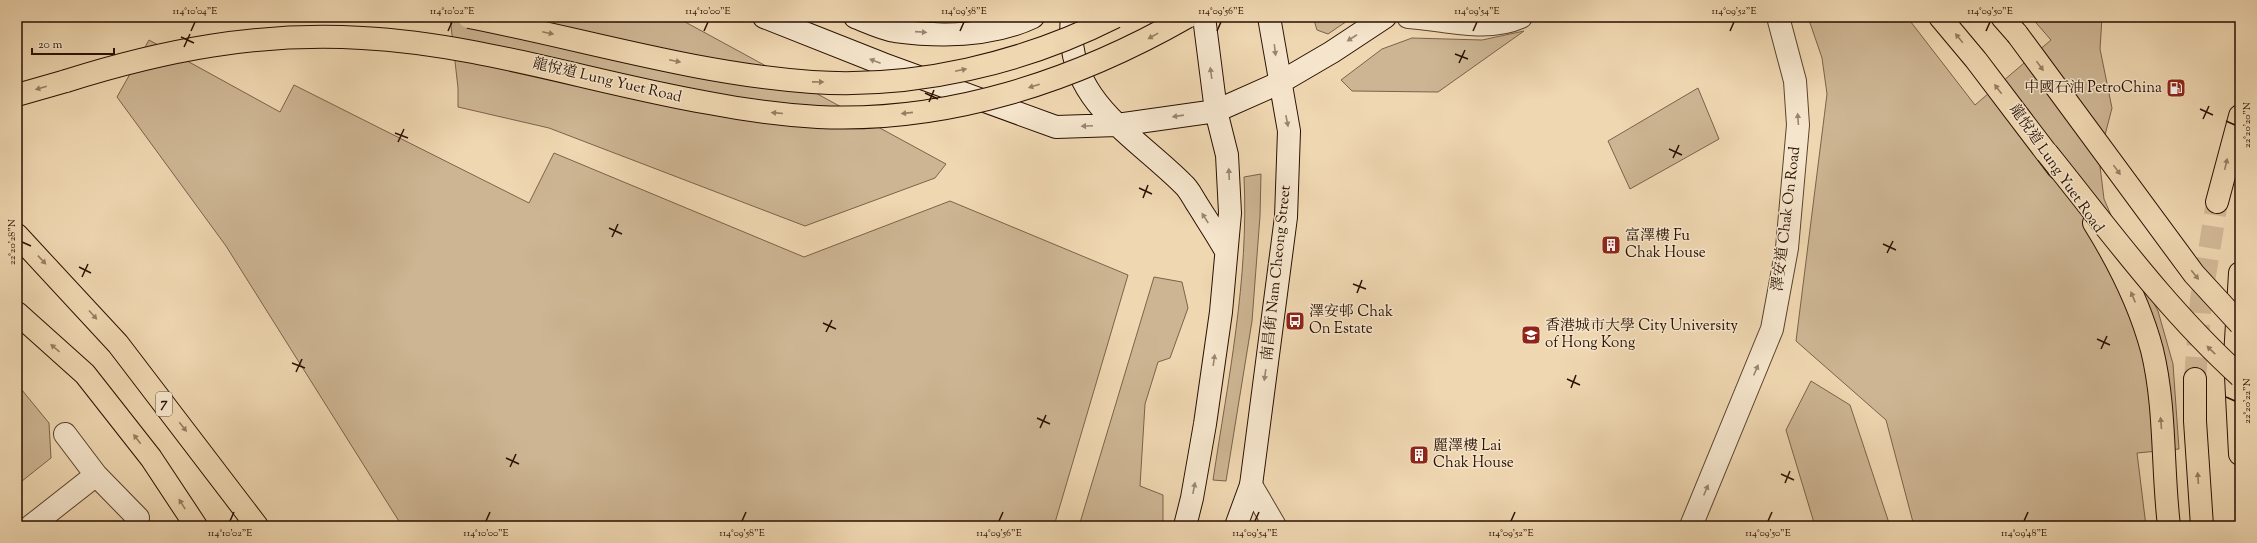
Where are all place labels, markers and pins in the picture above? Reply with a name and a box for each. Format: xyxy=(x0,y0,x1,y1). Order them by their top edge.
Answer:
fuel station icon: 中國石油 PetroChina xyxy=(2165,77,2187,99)
place label: 中國石油 PetroChina xyxy=(2024,78,2162,99)
place label: 富澤樓 Fu Chak House xyxy=(1625,226,1706,264)
building icon: 富澤樓 Fu Chak House xyxy=(1600,234,1622,256)
place label: 澤安邨 Chak On Estate xyxy=(1309,302,1393,340)
bus stop icon: 澤安邨 Chak On Estate xyxy=(1284,310,1306,332)
place label: 香港城市大學 City University of Hong Kong xyxy=(1545,316,1739,354)
school or university icon: 香港城市大學 City University of Hong Kong xyxy=(1520,324,1542,346)
place label: 麗澤樓 Lai Chak House xyxy=(1433,436,1514,474)
building icon: 麗澤樓 Lai Chak House xyxy=(1408,444,1430,466)

